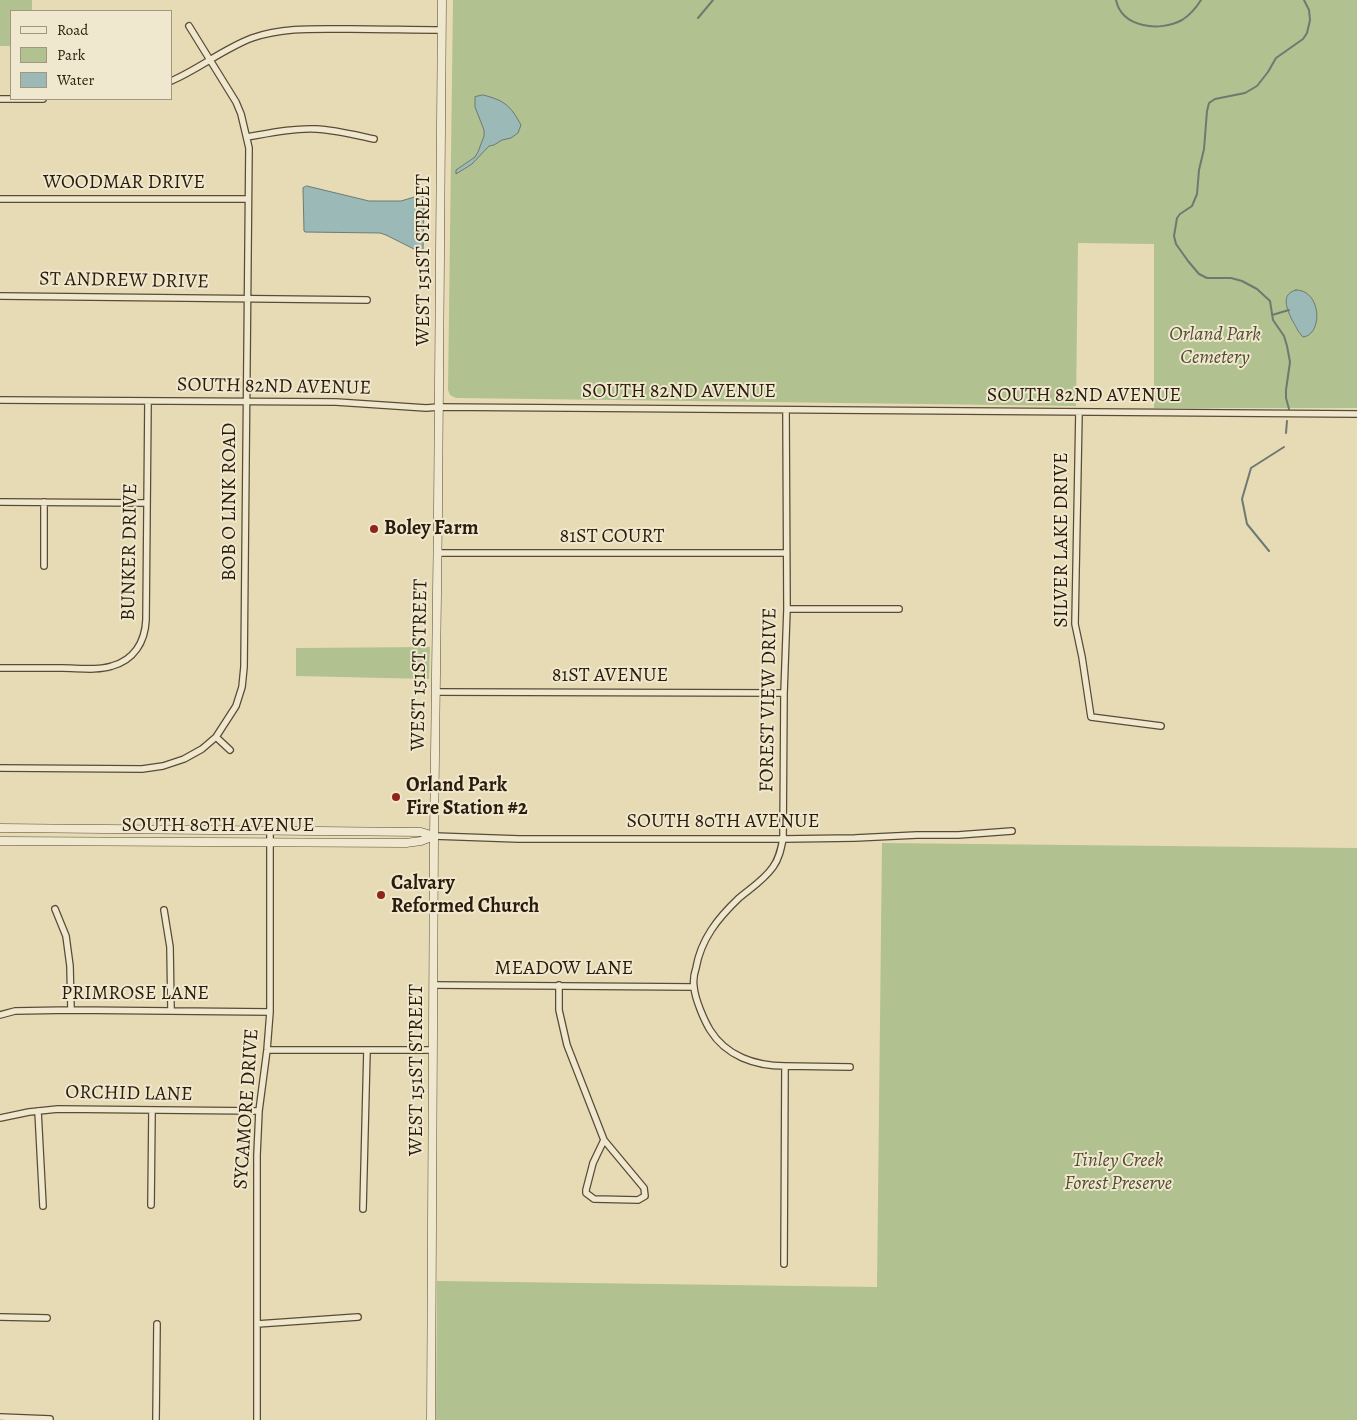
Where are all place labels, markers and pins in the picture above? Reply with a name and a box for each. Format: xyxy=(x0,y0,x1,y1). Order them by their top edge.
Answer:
place label: Boley Farm xyxy=(384,517,478,541)
marker: Boley Farm xyxy=(368,523,380,535)
place label: Orland Park Fire Station #2 xyxy=(406,774,528,821)
marker: Orland Park Fire Station #2 xyxy=(390,791,402,803)
place label: Calvary Reformed Church xyxy=(391,872,539,919)
marker: Calvary Reformed Church xyxy=(375,889,387,901)

